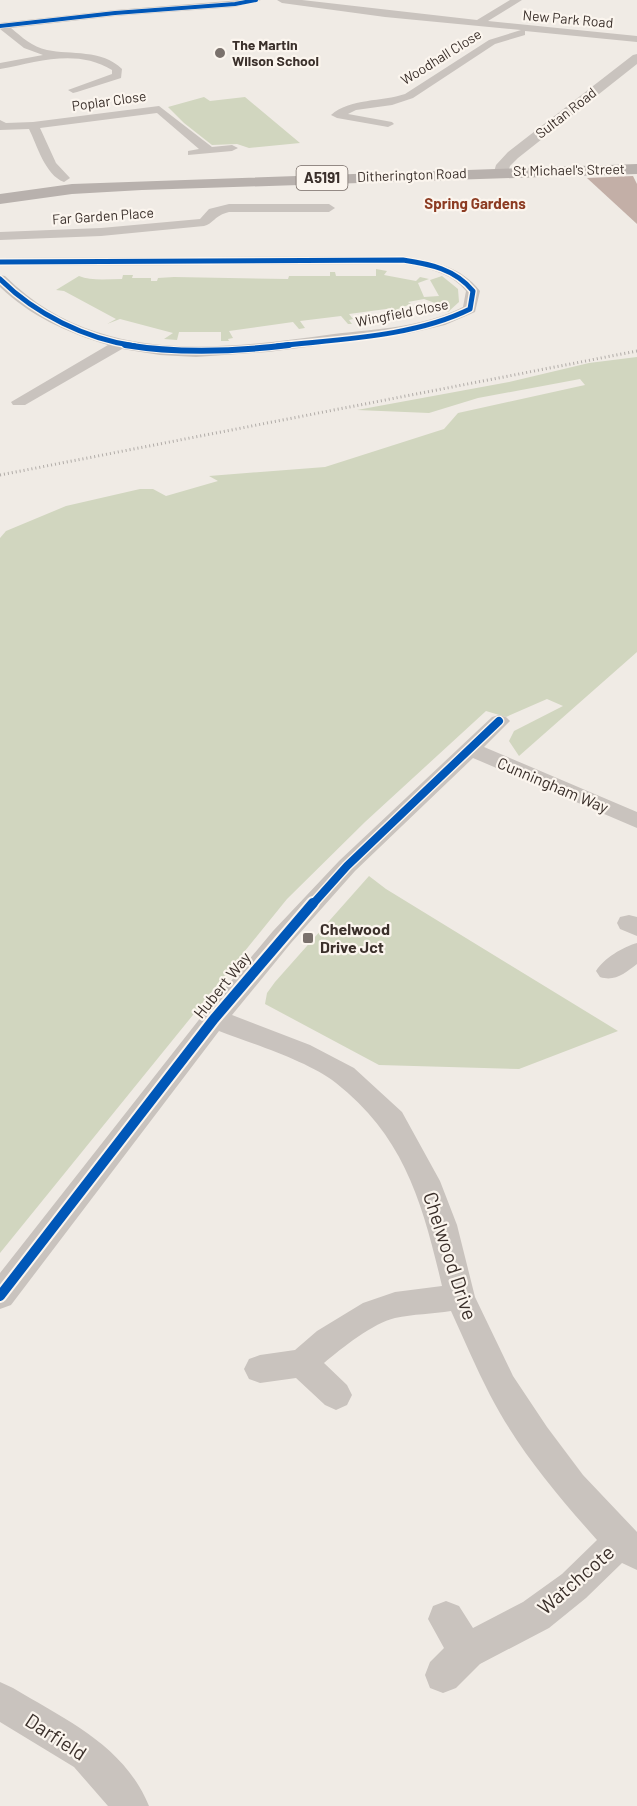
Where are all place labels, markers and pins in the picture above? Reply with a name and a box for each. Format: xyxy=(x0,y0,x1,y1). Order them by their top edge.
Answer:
place label: The Martin Wilson School xyxy=(232,36,319,69)
marker: The Martin Wilson School xyxy=(213,46,227,60)
place label: Chelwood Drive Jct xyxy=(320,919,390,956)
marker: Chelwood Drive Jct xyxy=(301,931,315,945)

